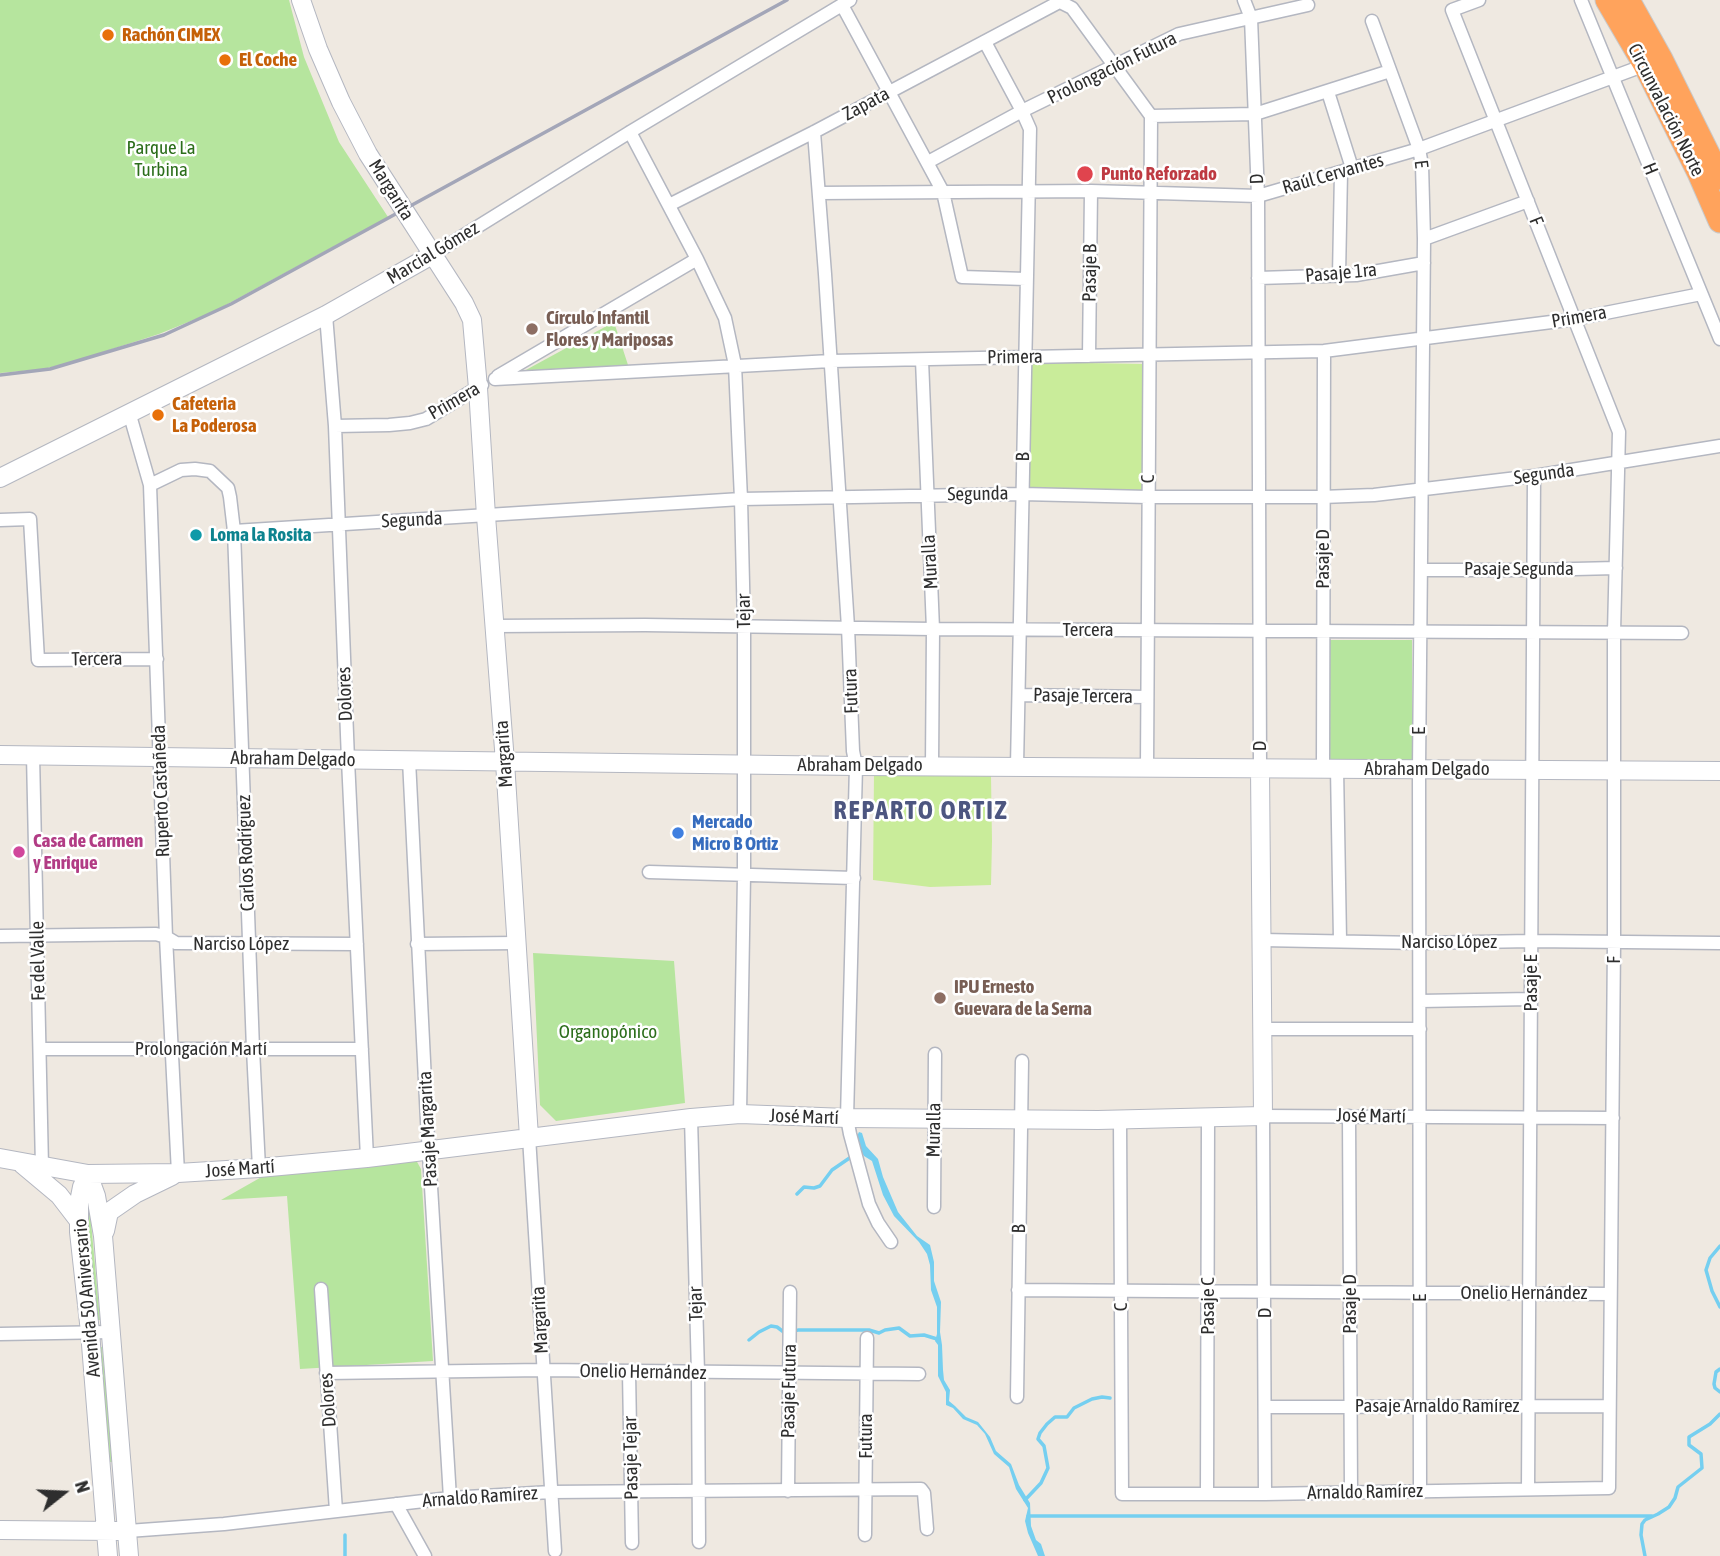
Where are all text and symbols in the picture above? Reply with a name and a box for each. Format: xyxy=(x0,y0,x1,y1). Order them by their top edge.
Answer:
place label: Rachón CIMEX xyxy=(122,24,220,46)
marker: Rachón CIMEX xyxy=(100,27,116,43)
street label: Prolongación Futura xyxy=(1044,27,1180,109)
street label: Circunvalación Norte xyxy=(1623,40,1709,180)
place label: El Coche xyxy=(239,49,297,71)
marker: El Coche xyxy=(217,52,233,68)
street label: Zapata xyxy=(839,82,893,126)
park label: Parque La Turbina xyxy=(127,137,195,181)
street label: Raúl Cervantes xyxy=(1280,149,1386,199)
street label: Margarita xyxy=(363,155,419,225)
street label: E xyxy=(1409,159,1433,169)
street label: H xyxy=(1637,160,1663,178)
place label: Punto Reforzado xyxy=(1101,163,1217,185)
marker: Punto Reforzado xyxy=(1075,164,1095,184)
street label: D xyxy=(1245,173,1269,185)
street label: F xyxy=(1524,213,1548,229)
street label: Marcial Gómez xyxy=(383,217,483,289)
street label: Pasaje B xyxy=(1078,244,1102,302)
street label: Pasaje 1ra xyxy=(1304,259,1378,287)
street label: Primera xyxy=(1550,301,1608,333)
place label: Círculo Infantil Flores y Mariposas xyxy=(546,307,673,351)
marker: Círculo Infantil Flores y Mariposas xyxy=(524,321,540,337)
street label: Primera xyxy=(987,345,1043,369)
street label: Primera xyxy=(424,377,484,425)
place label: Cafeteria La Poderosa xyxy=(172,393,257,437)
marker: Cafeteria La Poderosa xyxy=(150,407,166,423)
street label: B xyxy=(1012,452,1034,462)
street label: Segunda xyxy=(1512,458,1576,490)
street label: C xyxy=(1137,475,1159,483)
street label: Segunda xyxy=(947,482,1009,506)
street label: Segunda xyxy=(381,507,443,533)
place label: Loma la Rosita xyxy=(210,524,312,546)
marker: Loma la Rosita xyxy=(188,527,204,543)
street label: Pasaje D xyxy=(1312,529,1334,589)
street label: Muralla xyxy=(917,534,943,590)
street label: Pasaje Segunda xyxy=(1464,558,1574,580)
street label: Tejar xyxy=(732,593,756,629)
street label: Tercera xyxy=(1062,619,1114,641)
street label: Tercera xyxy=(71,647,123,671)
street label: Dolores xyxy=(333,666,357,722)
street label: Futura xyxy=(839,668,863,714)
street label: Pasaje Tercera xyxy=(1033,684,1133,708)
street label: Margarita xyxy=(490,720,518,788)
street label: Ruperto Castañeda xyxy=(147,724,175,858)
street label: E xyxy=(1408,727,1430,735)
street label: D xyxy=(1249,741,1271,751)
street label: Abraham Delgado xyxy=(230,747,356,771)
street label: Abraham Delgado xyxy=(797,754,923,776)
street label: Abraham Delgado xyxy=(1364,758,1490,780)
street label: Carlos Rodríguez xyxy=(233,794,259,912)
district label: REPARTO ORTIZ xyxy=(835,795,1007,827)
place label: Mercado Micro B Ortiz xyxy=(692,811,778,855)
marker: Mercado Micro B Ortiz xyxy=(670,825,686,841)
place label: Casa de Carmen y Enrique xyxy=(33,830,143,874)
marker: Casa de Carmen y Enrique xyxy=(11,844,27,860)
street label: Fe del Valle xyxy=(26,921,50,1001)
street label: Narciso López xyxy=(1401,931,1497,953)
street label: Narciso López xyxy=(193,933,289,955)
street label: Pasaje E xyxy=(1520,955,1542,1011)
street label: F xyxy=(1603,956,1625,964)
place label: IPU Ernesto Guevara de la Serna xyxy=(954,976,1092,1020)
marker: IPU Ernesto Guevara de la Serna xyxy=(932,990,948,1006)
park label: Organopónico xyxy=(559,1021,657,1043)
street label: Prolongación Martí xyxy=(135,1038,267,1060)
street label: Pasaje Margarita xyxy=(414,1070,442,1188)
street label: Muralla xyxy=(922,1102,946,1158)
street label: José Martí xyxy=(769,1104,839,1130)
street label: José Martí xyxy=(1336,1104,1406,1128)
street label: José Martí xyxy=(204,1155,276,1183)
street label: Avenida 50 Aniversario xyxy=(69,1218,105,1378)
street label: B xyxy=(1008,1224,1030,1234)
street label: Pasaje D xyxy=(1339,1274,1361,1334)
street label: Pasaje C xyxy=(1197,1277,1219,1335)
street label: Onelio Hernández xyxy=(1461,1282,1587,1304)
street label: Margarita xyxy=(527,1286,553,1354)
street label: Tejar xyxy=(684,1286,708,1322)
street label: E xyxy=(1409,1294,1431,1302)
street label: C xyxy=(1110,1303,1132,1311)
street label: D xyxy=(1254,1308,1276,1318)
street label: Pasaje Futura xyxy=(777,1344,801,1438)
street label: Onelio Hernández xyxy=(579,1359,707,1385)
street label: Dolores xyxy=(315,1372,341,1428)
street label: Pasaje Arnaldo Ramírez xyxy=(1355,1395,1519,1417)
street label: Futura xyxy=(855,1413,877,1459)
street label: Pasaje Tejar xyxy=(619,1416,643,1500)
north arrow xyxy=(28,1458,98,1528)
text: N xyxy=(71,1478,95,1495)
street label: Arnaldo Ramírez xyxy=(1307,1480,1423,1504)
street label: Arnaldo Ramírez xyxy=(421,1482,539,1512)

